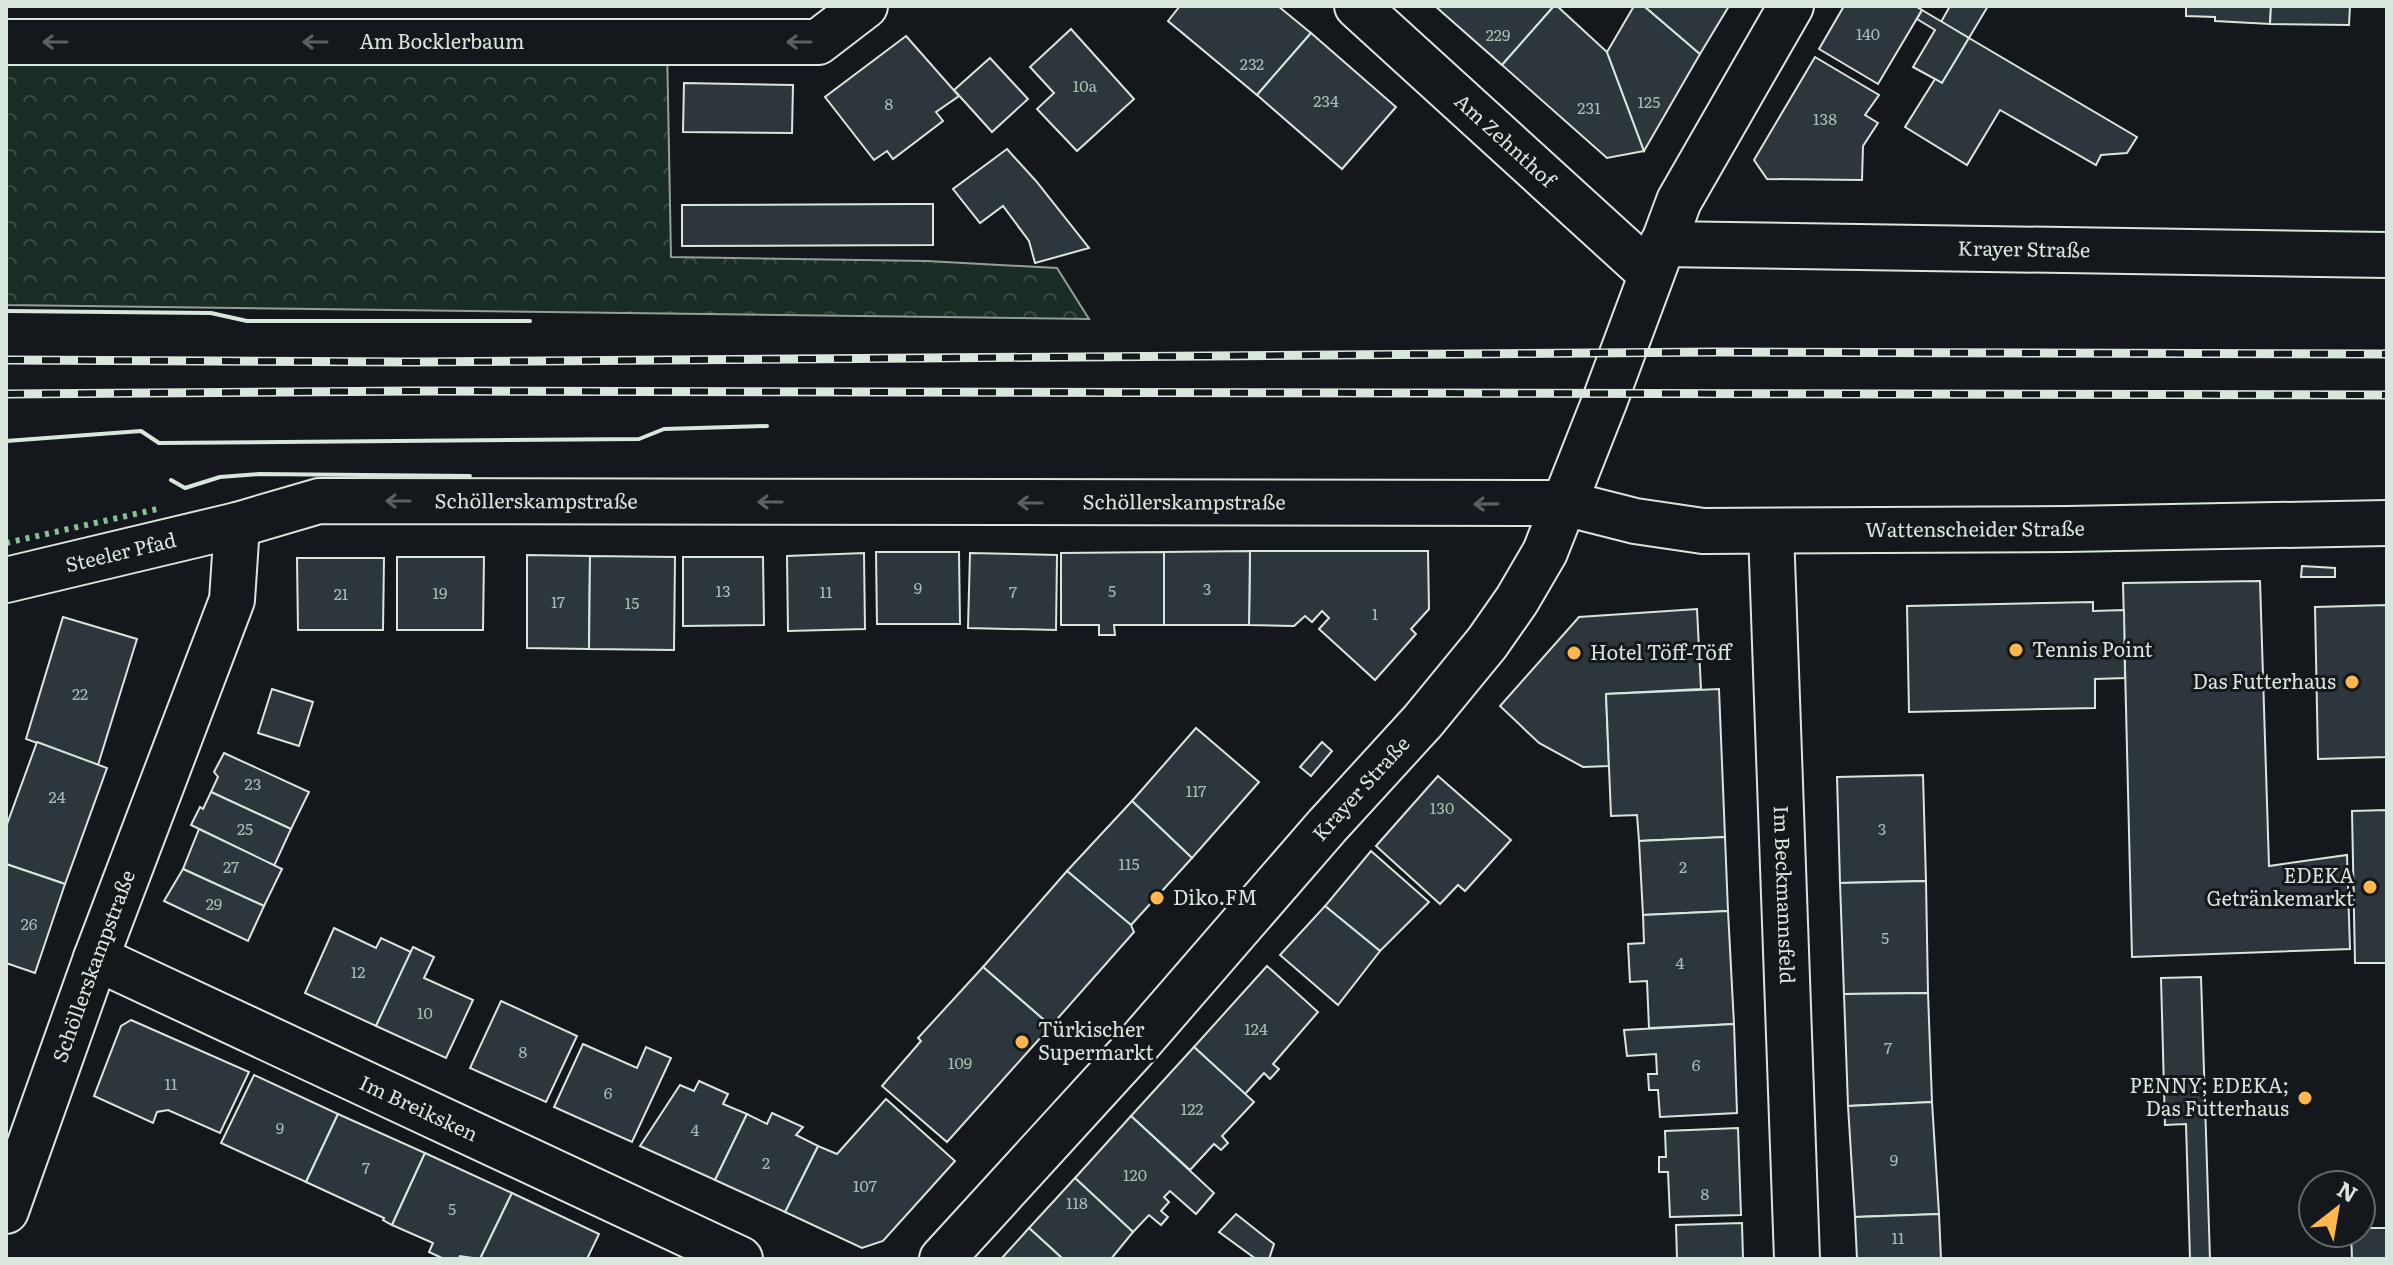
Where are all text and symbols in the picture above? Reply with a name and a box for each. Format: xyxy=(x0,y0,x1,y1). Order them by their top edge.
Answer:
house number: 140 xyxy=(1856,21,1880,45)
house number: 229 xyxy=(1486,22,1510,46)
street label: Am Bocklerbaum xyxy=(360,25,524,55)
one-way arrow xyxy=(42,34,69,50)
one-way arrow xyxy=(302,34,329,50)
one-way arrow xyxy=(786,34,813,50)
house number: 232 xyxy=(1240,51,1264,75)
house number: 10a xyxy=(1073,73,1098,97)
street label: Am Zehnthof xyxy=(1449,85,1565,195)
house number: 234 xyxy=(1313,88,1339,112)
house number: 125 xyxy=(1638,89,1660,113)
house number: 8 xyxy=(885,91,894,115)
house number: 231 xyxy=(1577,95,1601,119)
house number: 138 xyxy=(1813,106,1837,130)
street label: Krayer Straße xyxy=(1957,231,2090,263)
street label: Schöllerskampstraße xyxy=(435,484,638,515)
street label: Schöllerskampstraße xyxy=(1083,485,1286,516)
one-way arrow xyxy=(385,493,412,509)
one-way arrow xyxy=(757,494,784,510)
one-way arrow xyxy=(1017,495,1044,511)
one-way arrow xyxy=(1473,496,1500,512)
street label: Wattenscheider Straße xyxy=(1865,512,2085,543)
street label: Steeler Pfad xyxy=(62,523,179,578)
house number: 9 xyxy=(914,575,922,599)
house number: 3 xyxy=(1203,576,1211,600)
house number: 13 xyxy=(715,578,731,602)
house number: 5 xyxy=(1108,578,1116,602)
house number: 11 xyxy=(819,579,833,603)
house number: 7 xyxy=(1009,579,1017,603)
house number: 19 xyxy=(433,580,447,604)
house number: 21 xyxy=(334,581,349,605)
house number: 17 xyxy=(551,589,565,613)
house number: 15 xyxy=(625,590,639,614)
house number: 1 xyxy=(1372,601,1379,625)
place label: Tennis Point xyxy=(2032,633,2153,663)
place label: Hotel Töff-Töff xyxy=(1590,636,1733,666)
marker: Tennis Point xyxy=(2007,641,2025,659)
marker: Hotel Töff-Töff xyxy=(1565,644,1583,662)
place label: Das Futterhaus xyxy=(2193,665,2336,695)
marker: Das Futterhaus xyxy=(2343,673,2361,691)
house number: 22 xyxy=(72,681,88,705)
street label: Krayer Straße xyxy=(1304,728,1415,846)
house number: 23 xyxy=(245,771,261,795)
house number: 117 xyxy=(1186,778,1206,802)
house number: 24 xyxy=(49,784,66,808)
house number: 130 xyxy=(1430,795,1454,819)
street label: Im Beckmannsfeld xyxy=(1768,805,1804,985)
house number: 25 xyxy=(237,816,253,840)
house number: 3 xyxy=(1878,816,1886,840)
house number: 115 xyxy=(1118,851,1140,875)
house number: 27 xyxy=(223,854,239,878)
house number: 2 xyxy=(1679,854,1687,878)
place label: EDEKA Getränkemarkt xyxy=(2207,859,2354,912)
street label: Schöllerskampstraße xyxy=(43,865,141,1066)
marker: EDEKA Getränkemarkt xyxy=(2361,878,2379,896)
place label: Diko.FM xyxy=(1173,881,1257,911)
marker: Diko.FM xyxy=(1148,889,1166,907)
house number: 29 xyxy=(206,891,222,915)
house number: 26 xyxy=(21,911,38,935)
house number: 5 xyxy=(1881,925,1889,949)
house number: 4 xyxy=(1676,950,1685,974)
house number: 12 xyxy=(351,959,365,983)
house number: 10 xyxy=(417,1000,433,1024)
place label: Türkischer Supermarkt xyxy=(1038,1013,1154,1066)
house number: 124 xyxy=(1244,1016,1268,1040)
marker: Türkischer Supermarkt xyxy=(1013,1033,1031,1051)
house number: 7 xyxy=(1884,1035,1892,1059)
house number: 8 xyxy=(519,1039,528,1063)
house number: 109 xyxy=(948,1050,972,1074)
house number: 6 xyxy=(1692,1052,1701,1076)
street label: Im Breiksken xyxy=(355,1066,484,1148)
place label: PENNY; EDEKA; Das Futterhaus xyxy=(2130,1069,2289,1122)
house number: 11 xyxy=(164,1071,178,1095)
house number: 6 xyxy=(604,1080,613,1104)
marker: PENNY; EDEKA; Das Futterhaus xyxy=(2296,1089,2314,1107)
house number: 122 xyxy=(1181,1096,1203,1120)
house number: 9 xyxy=(276,1115,284,1139)
house number: 4 xyxy=(691,1117,700,1141)
house number: 9 xyxy=(1890,1147,1898,1171)
house number: 2 xyxy=(762,1150,770,1174)
house number: 7 xyxy=(362,1155,370,1179)
house number: 120 xyxy=(1123,1162,1147,1186)
north arrow xyxy=(2297,1169,2377,1249)
text: N xyxy=(2332,1172,2364,1209)
house number: 107 xyxy=(853,1173,877,1197)
house number: 8 xyxy=(1701,1181,1710,1205)
house number: 118 xyxy=(1066,1190,1088,1214)
house number: 5 xyxy=(448,1196,456,1220)
house number: 11 xyxy=(1891,1225,1905,1249)

